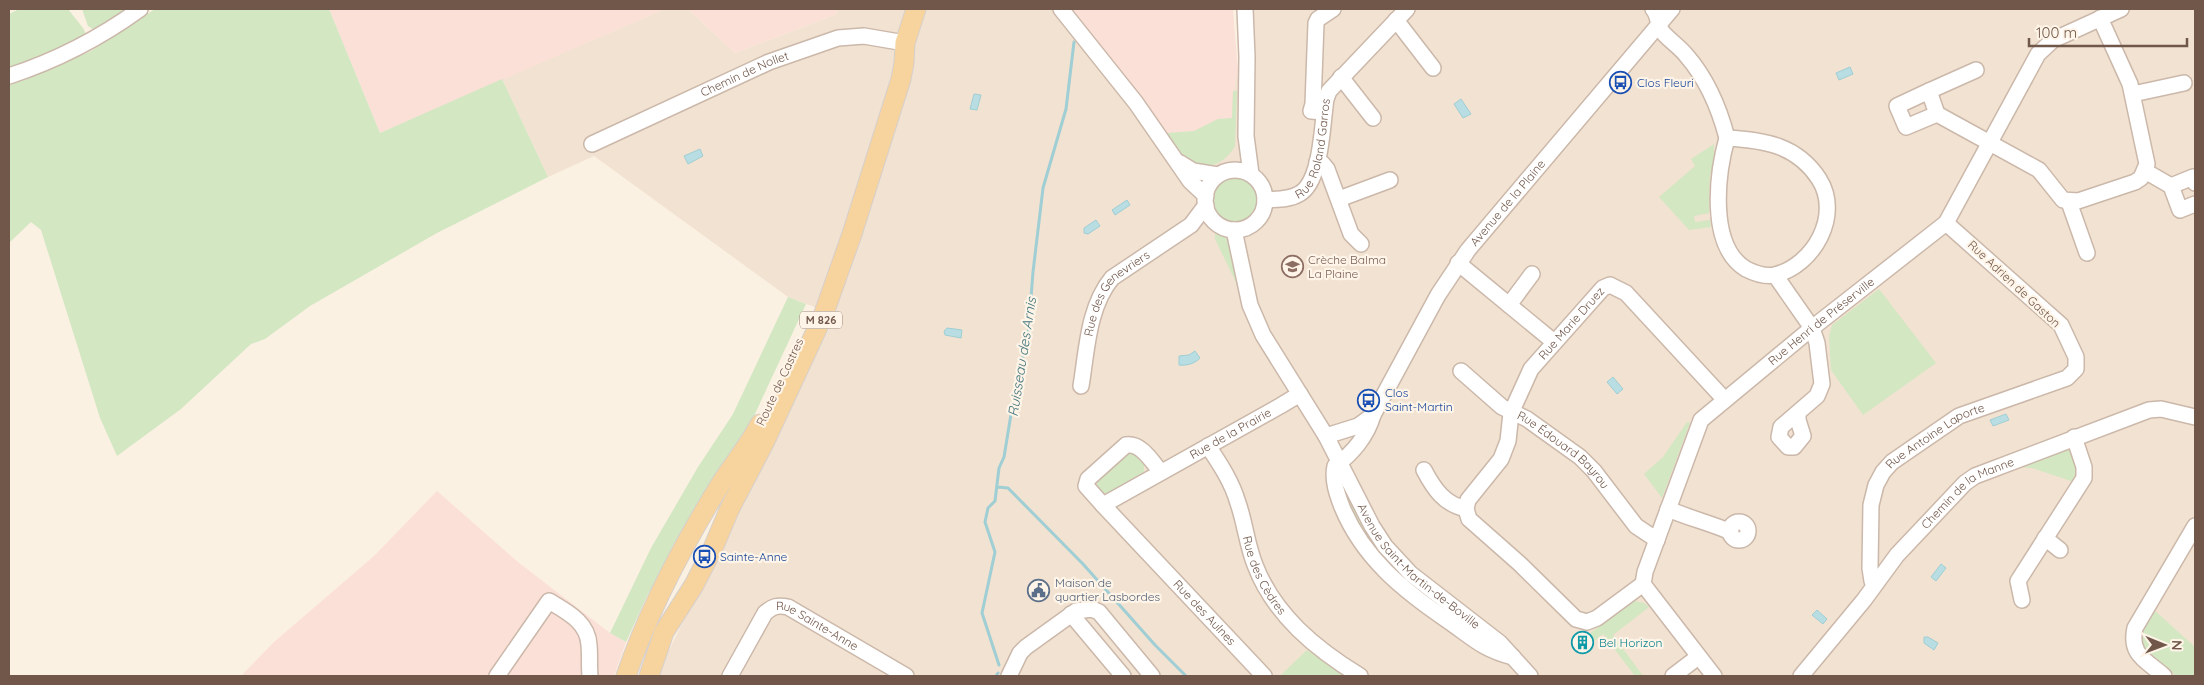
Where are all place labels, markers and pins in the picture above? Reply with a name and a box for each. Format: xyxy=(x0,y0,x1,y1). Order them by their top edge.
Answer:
bus stop icon: Clos Fleuri xyxy=(1609,71,1633,95)
place label: Clos Fleuri xyxy=(1637,75,1694,90)
place label: Crèche Balma La Plaine xyxy=(1308,252,1386,281)
school or university icon: Crèche Balma La Plaine xyxy=(1280,255,1304,279)
place label: Clos Saint-Martin xyxy=(1385,385,1453,414)
bus stop icon: Clos Saint-Martin xyxy=(1357,388,1381,412)
bus stop icon: Sainte-Anne xyxy=(692,545,716,569)
place label: Sainte-Anne xyxy=(720,549,788,564)
place label: Maison de quartier Lasbordes xyxy=(1055,575,1161,604)
public building icon: Maison de quartier Lasbordes xyxy=(1027,578,1051,602)
building icon: Bel Horizon xyxy=(1571,631,1595,655)
place label: Bel Horizon xyxy=(1599,635,1663,650)

